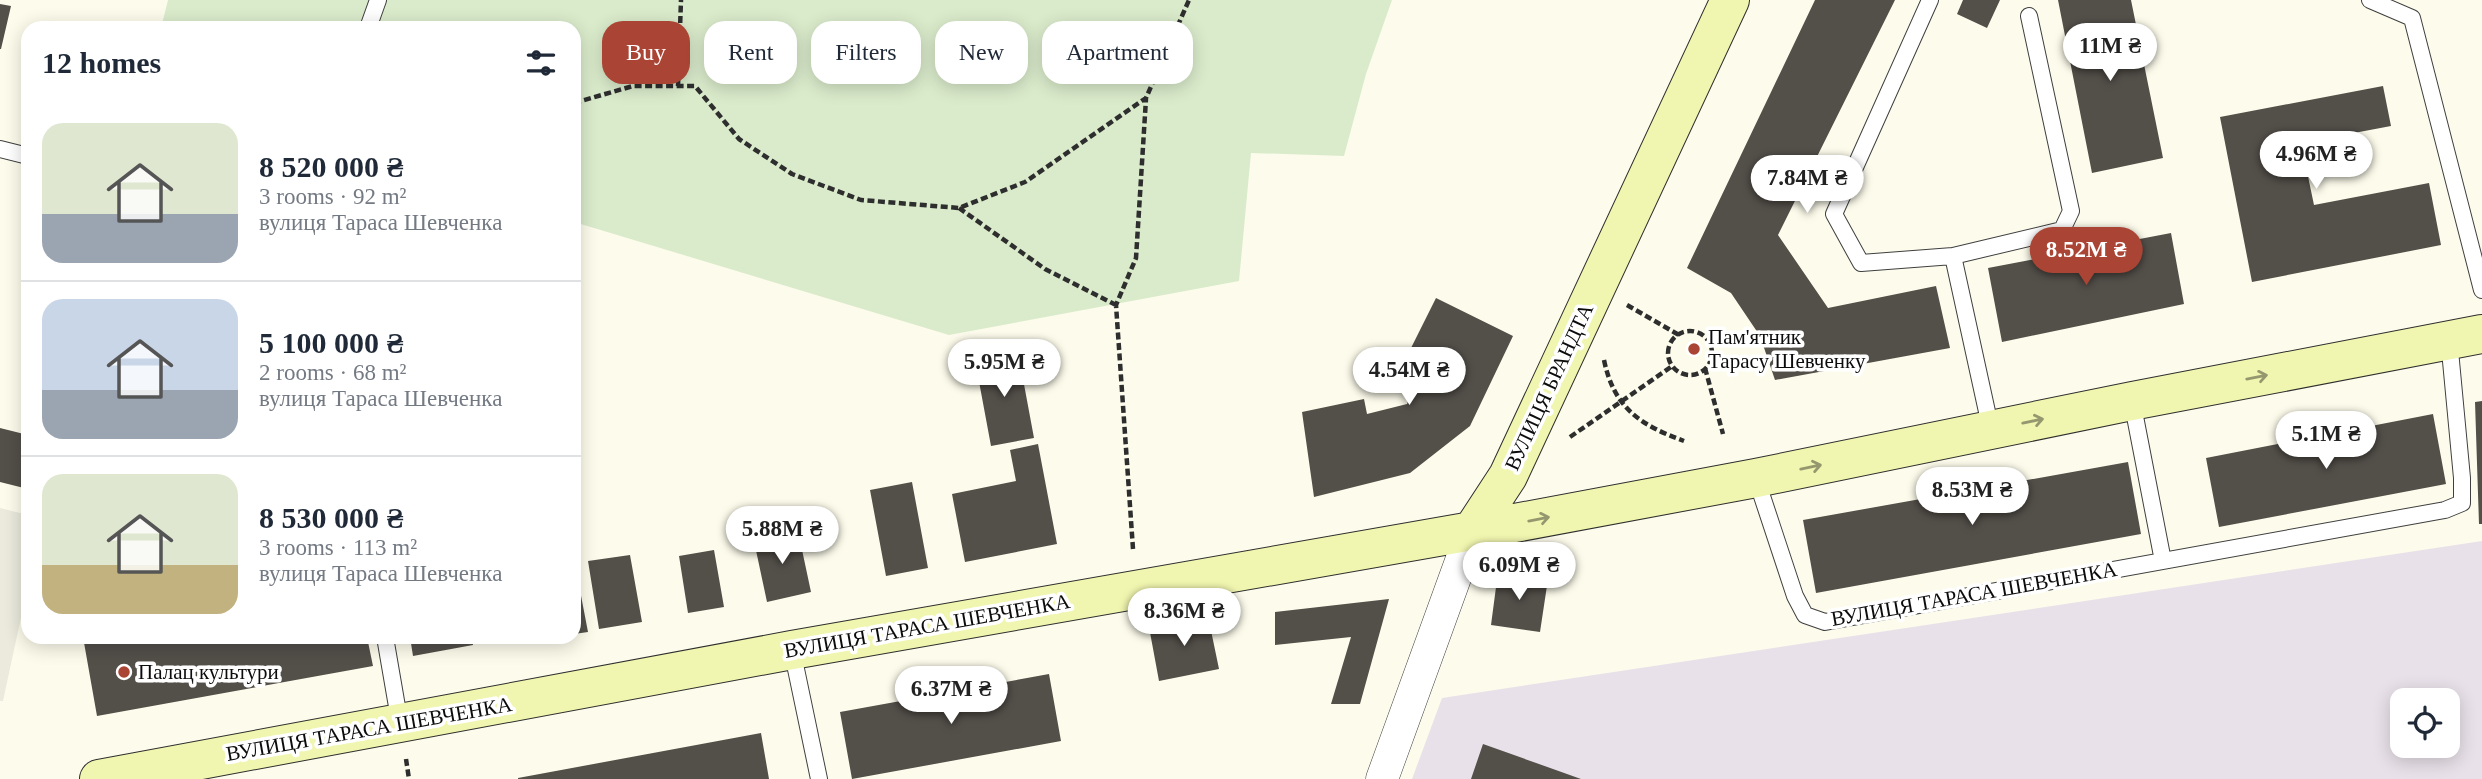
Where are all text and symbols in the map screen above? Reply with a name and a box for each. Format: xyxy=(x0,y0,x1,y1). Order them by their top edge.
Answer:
chip: Buy xyxy=(602,21,690,84)
chip: Rent xyxy=(704,21,797,84)
chip: Filters xyxy=(811,21,921,84)
chip: New xyxy=(935,21,1028,84)
chip: Apartment xyxy=(1042,21,1193,84)
pin: 11M ₴ xyxy=(2061,24,2159,83)
text: 11M ₴ xyxy=(2079,33,2141,58)
icon: filters xyxy=(522,44,560,82)
text: 12 homes xyxy=(42,46,161,79)
pin: 4.96M ₴ xyxy=(2251,132,2381,191)
text: 4.96M ₴ xyxy=(2276,141,2356,166)
text: 8 520 000 ₴ xyxy=(259,150,403,183)
icon: home xyxy=(98,151,182,235)
pin: 7.84M ₴ xyxy=(1742,156,1872,215)
text: 7.84M ₴ xyxy=(1767,165,1847,190)
text: 3 rooms · 92 m² xyxy=(259,184,406,209)
text: вулиця Тараса Шевченка xyxy=(259,210,502,235)
pin: 8.52M ₴ xyxy=(2021,228,2151,287)
text: 8.52M ₴ xyxy=(2046,237,2126,262)
street label: ВУЛИЦЯ БРАНДТА xyxy=(1500,299,1599,474)
place label: Пам'ятник Тарасу Шевченку xyxy=(1708,325,1866,373)
text: 5 100 000 ₴ xyxy=(259,326,403,359)
icon: home xyxy=(98,327,182,411)
pin: 5.95M ₴ xyxy=(939,340,1069,399)
marker: Пам'ятник Тарасу Шевченку xyxy=(1686,341,1702,357)
pin: 4.54M ₴ xyxy=(1344,348,1474,407)
text: 5.95M ₴ xyxy=(964,349,1044,374)
text: 4.54M ₴ xyxy=(1369,357,1449,382)
text: 2 rooms · 68 m² xyxy=(259,360,406,385)
one-way arrow xyxy=(2245,370,2268,384)
text: вулиця Тараса Шевченка xyxy=(259,386,502,411)
pin: 5.1M ₴ xyxy=(2269,412,2383,471)
one-way arrow xyxy=(2021,414,2044,428)
text: 5.1M ₴ xyxy=(2292,421,2361,446)
one-way arrow xyxy=(1799,460,1822,473)
pin: 8.53M ₴ xyxy=(1907,468,2037,527)
text: 8.53M ₴ xyxy=(1932,477,2012,502)
text: 8 530 000 ₴ xyxy=(259,501,403,534)
icon: home xyxy=(98,502,182,586)
pin: 5.88M ₴ xyxy=(717,506,847,566)
one-way arrow xyxy=(1527,511,1550,525)
text: 5.88M ₴ xyxy=(742,516,822,541)
text: 3 rooms · 113 m² xyxy=(259,535,417,560)
pin: 6.09M ₴ xyxy=(1454,542,1584,602)
text: 6.09M ₴ xyxy=(1479,552,1559,577)
street label: ВУЛИЦЯ ТАРАСА ШЕВЧЕНКА xyxy=(1829,557,2120,631)
text: вулиця Тараса Шевченка xyxy=(259,561,502,586)
pin: 8.36M ₴ xyxy=(1119,588,1249,648)
street label: ВУЛИЦЯ ТАРАСА ШЕВЧЕНКА xyxy=(782,589,1073,663)
text: 8.36M ₴ xyxy=(1144,598,1224,623)
place label: Палац культури xyxy=(138,660,279,684)
marker: Палац культури xyxy=(116,664,132,680)
pin: 6.37M ₴ xyxy=(886,666,1016,726)
text: 6.37M ₴ xyxy=(911,676,991,701)
map controls xyxy=(2390,688,2460,758)
button: locate xyxy=(2390,688,2460,758)
street label: ВУЛИЦЯ ТАРАСА ШЕВЧЕНКА xyxy=(224,692,515,766)

